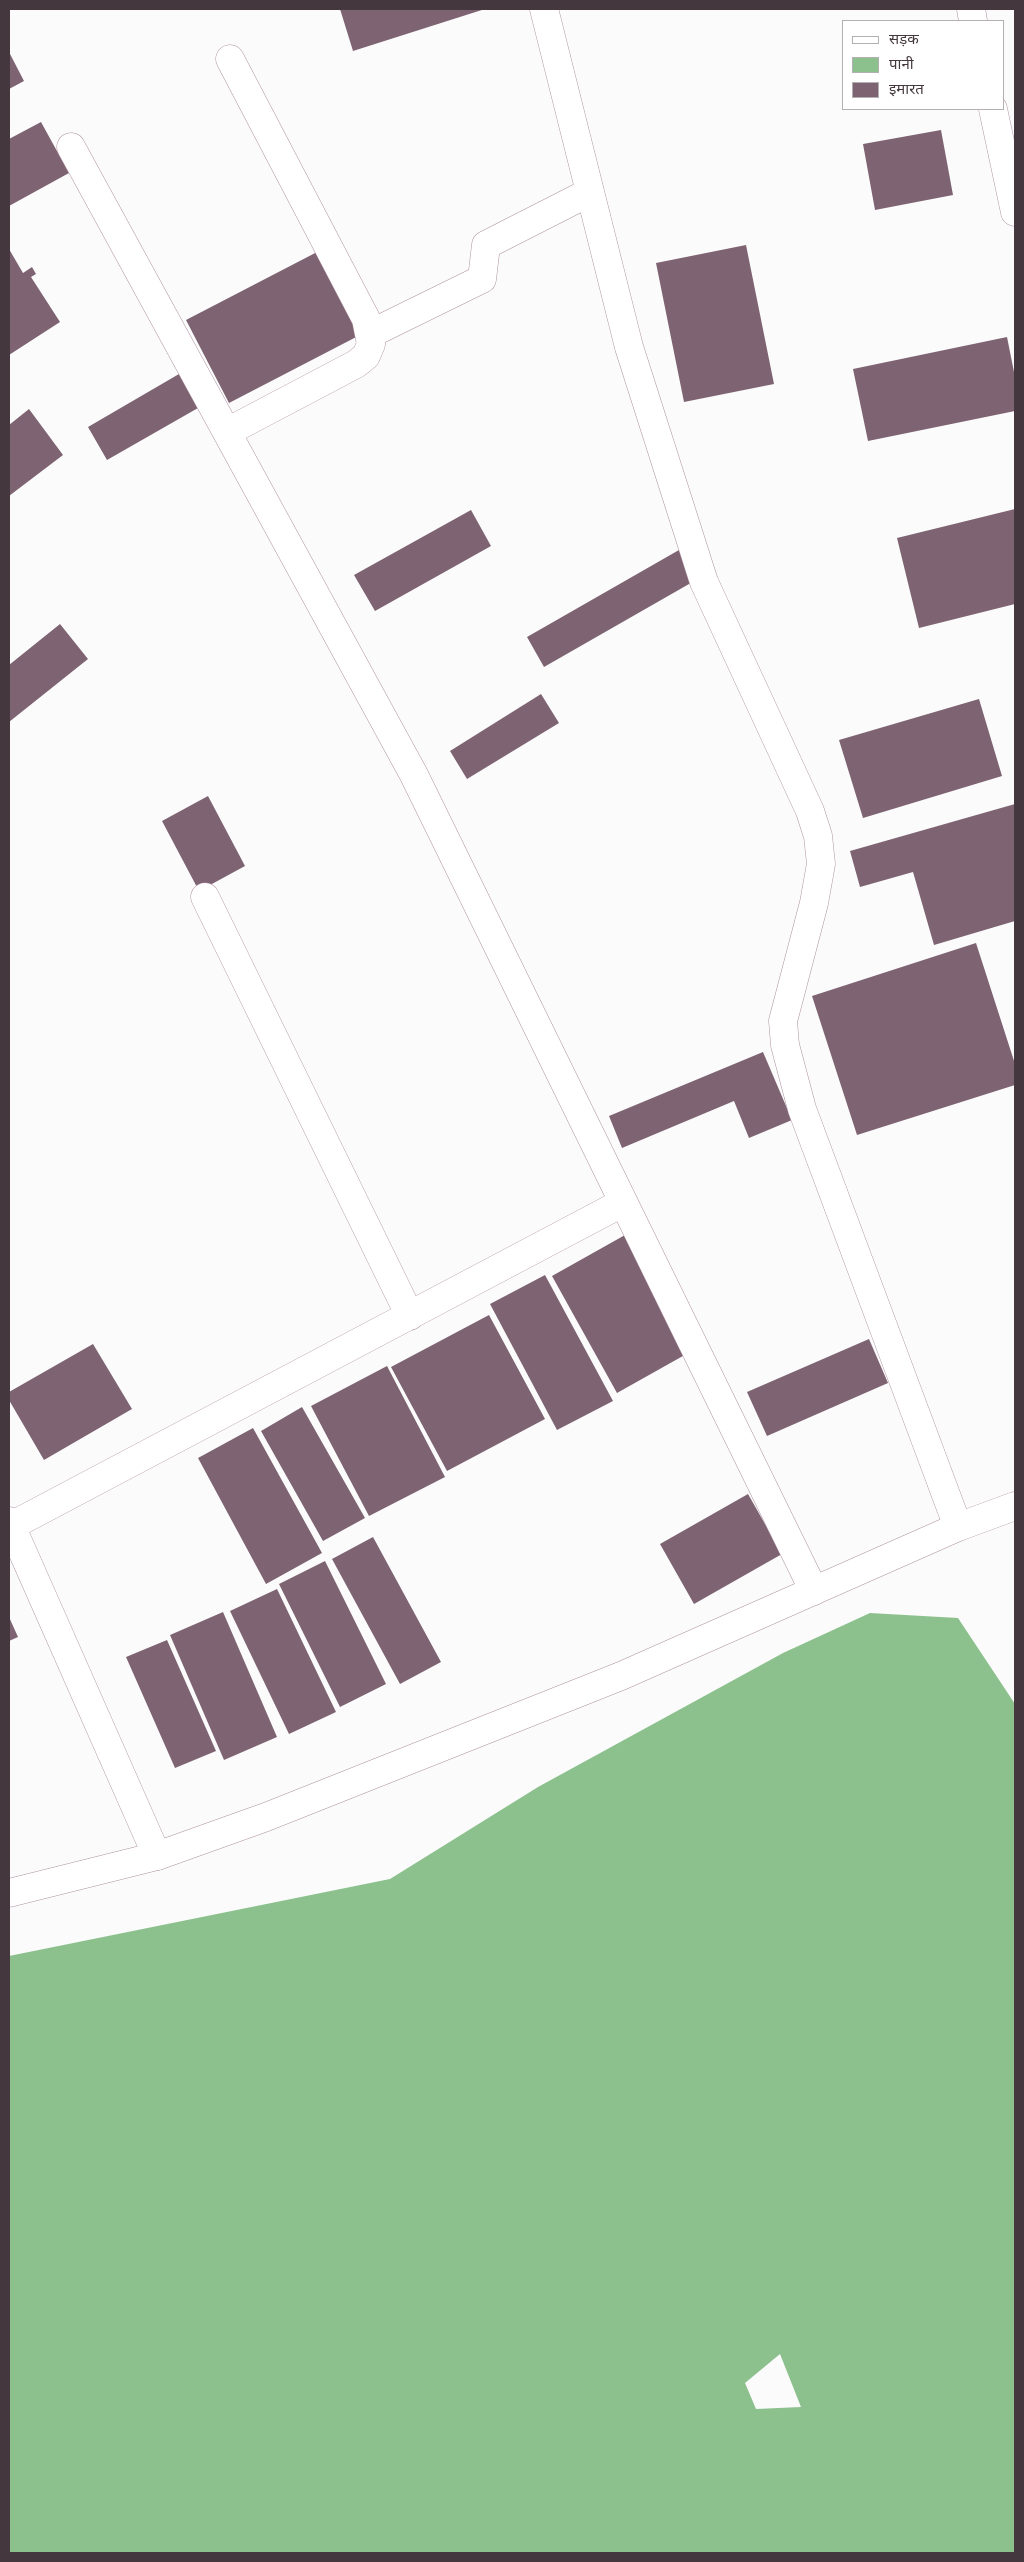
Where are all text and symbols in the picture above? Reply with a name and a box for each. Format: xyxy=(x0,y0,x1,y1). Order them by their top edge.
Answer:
legend xyxy=(842,20,1004,110)
text: सड़क xyxy=(889,29,919,47)
text: पानी xyxy=(889,54,914,72)
text: इमारत xyxy=(889,79,924,97)

